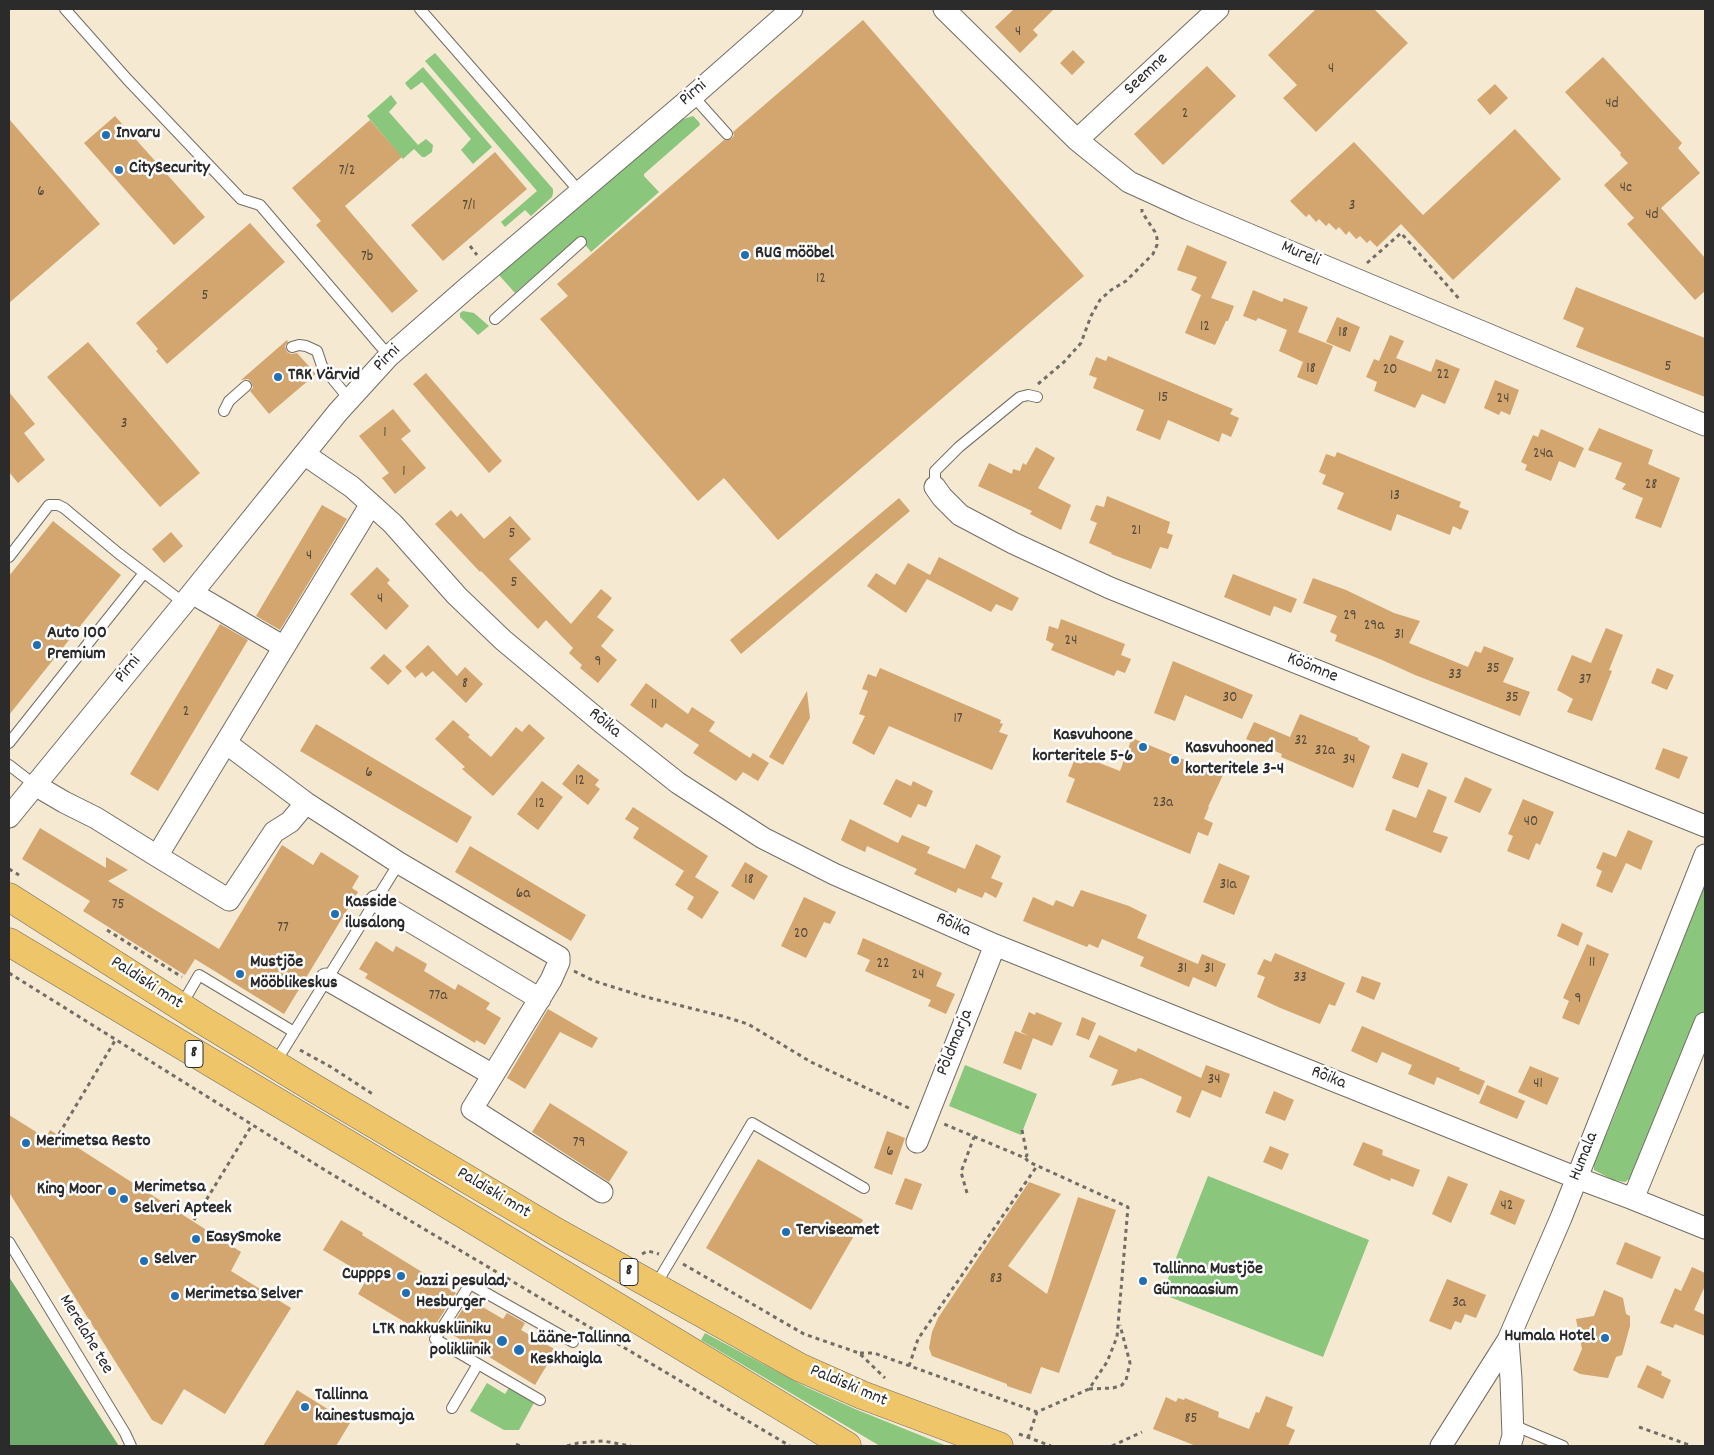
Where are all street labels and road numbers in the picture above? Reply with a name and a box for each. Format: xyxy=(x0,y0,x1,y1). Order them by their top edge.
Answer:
street label: Seemne xyxy=(1120,49,1174,101)
street label: Pirni xyxy=(676,76,712,112)
street label: Mureli xyxy=(1277,237,1323,273)
street label: Pirni xyxy=(370,341,406,377)
street label: Köömne xyxy=(1283,649,1341,689)
street label: Pirni xyxy=(111,652,147,688)
street label: Rõika xyxy=(583,704,625,744)
street label: Rõika xyxy=(932,909,974,943)
street label: Paldiski mnt xyxy=(106,953,186,1015)
street label: Põldmarja xyxy=(933,1007,979,1079)
road number: 8 xyxy=(185,1040,203,1068)
street label: Rõika xyxy=(1307,1062,1349,1096)
street label: Humala xyxy=(1566,1130,1604,1184)
street label: Paldiski mnt xyxy=(452,1164,534,1224)
road number: 8 xyxy=(620,1258,638,1286)
street label: Merelahe tee xyxy=(53,1291,117,1379)
street label: Paldiski mnt xyxy=(806,1361,890,1413)

